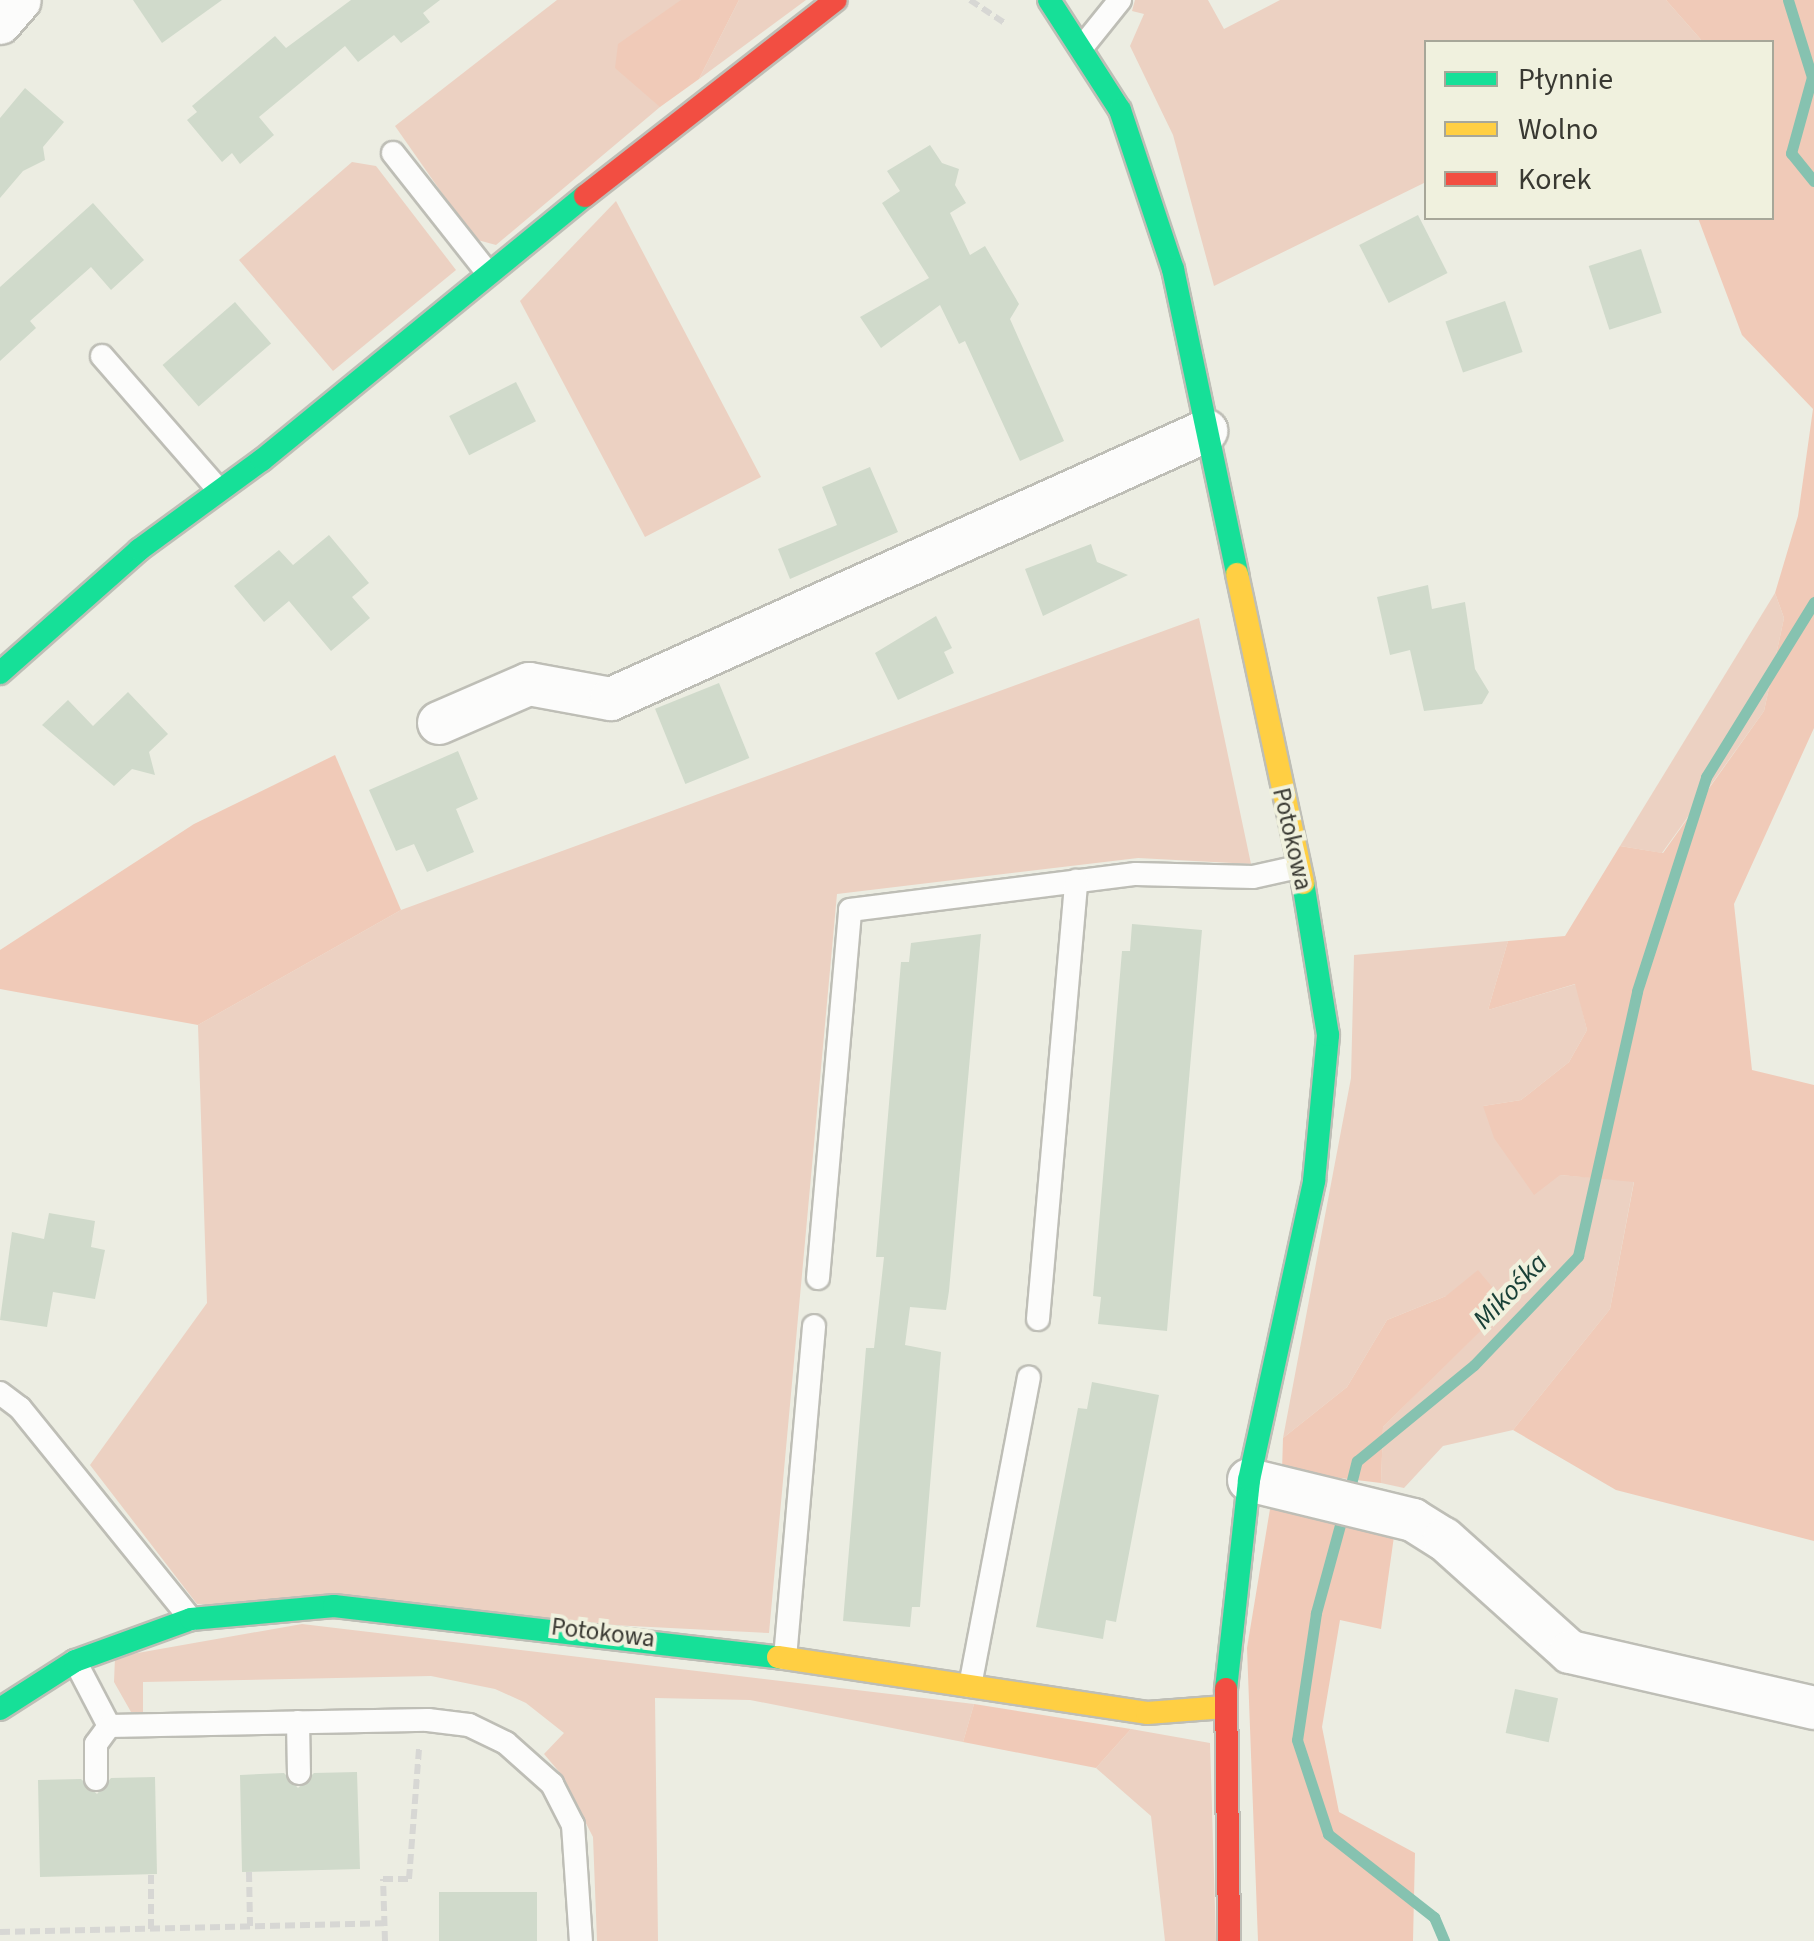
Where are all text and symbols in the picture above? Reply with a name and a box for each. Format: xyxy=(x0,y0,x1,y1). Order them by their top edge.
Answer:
legend xyxy=(1424,40,1774,220)
text: Płynnie xyxy=(1518,58,1613,101)
text: Wolno xyxy=(1518,108,1598,151)
text: Korek xyxy=(1518,158,1591,201)
street label: Potokowa xyxy=(1266,785,1318,893)
water label: Mikośka xyxy=(1466,1246,1554,1336)
street label: Potokowa xyxy=(550,1612,656,1654)

